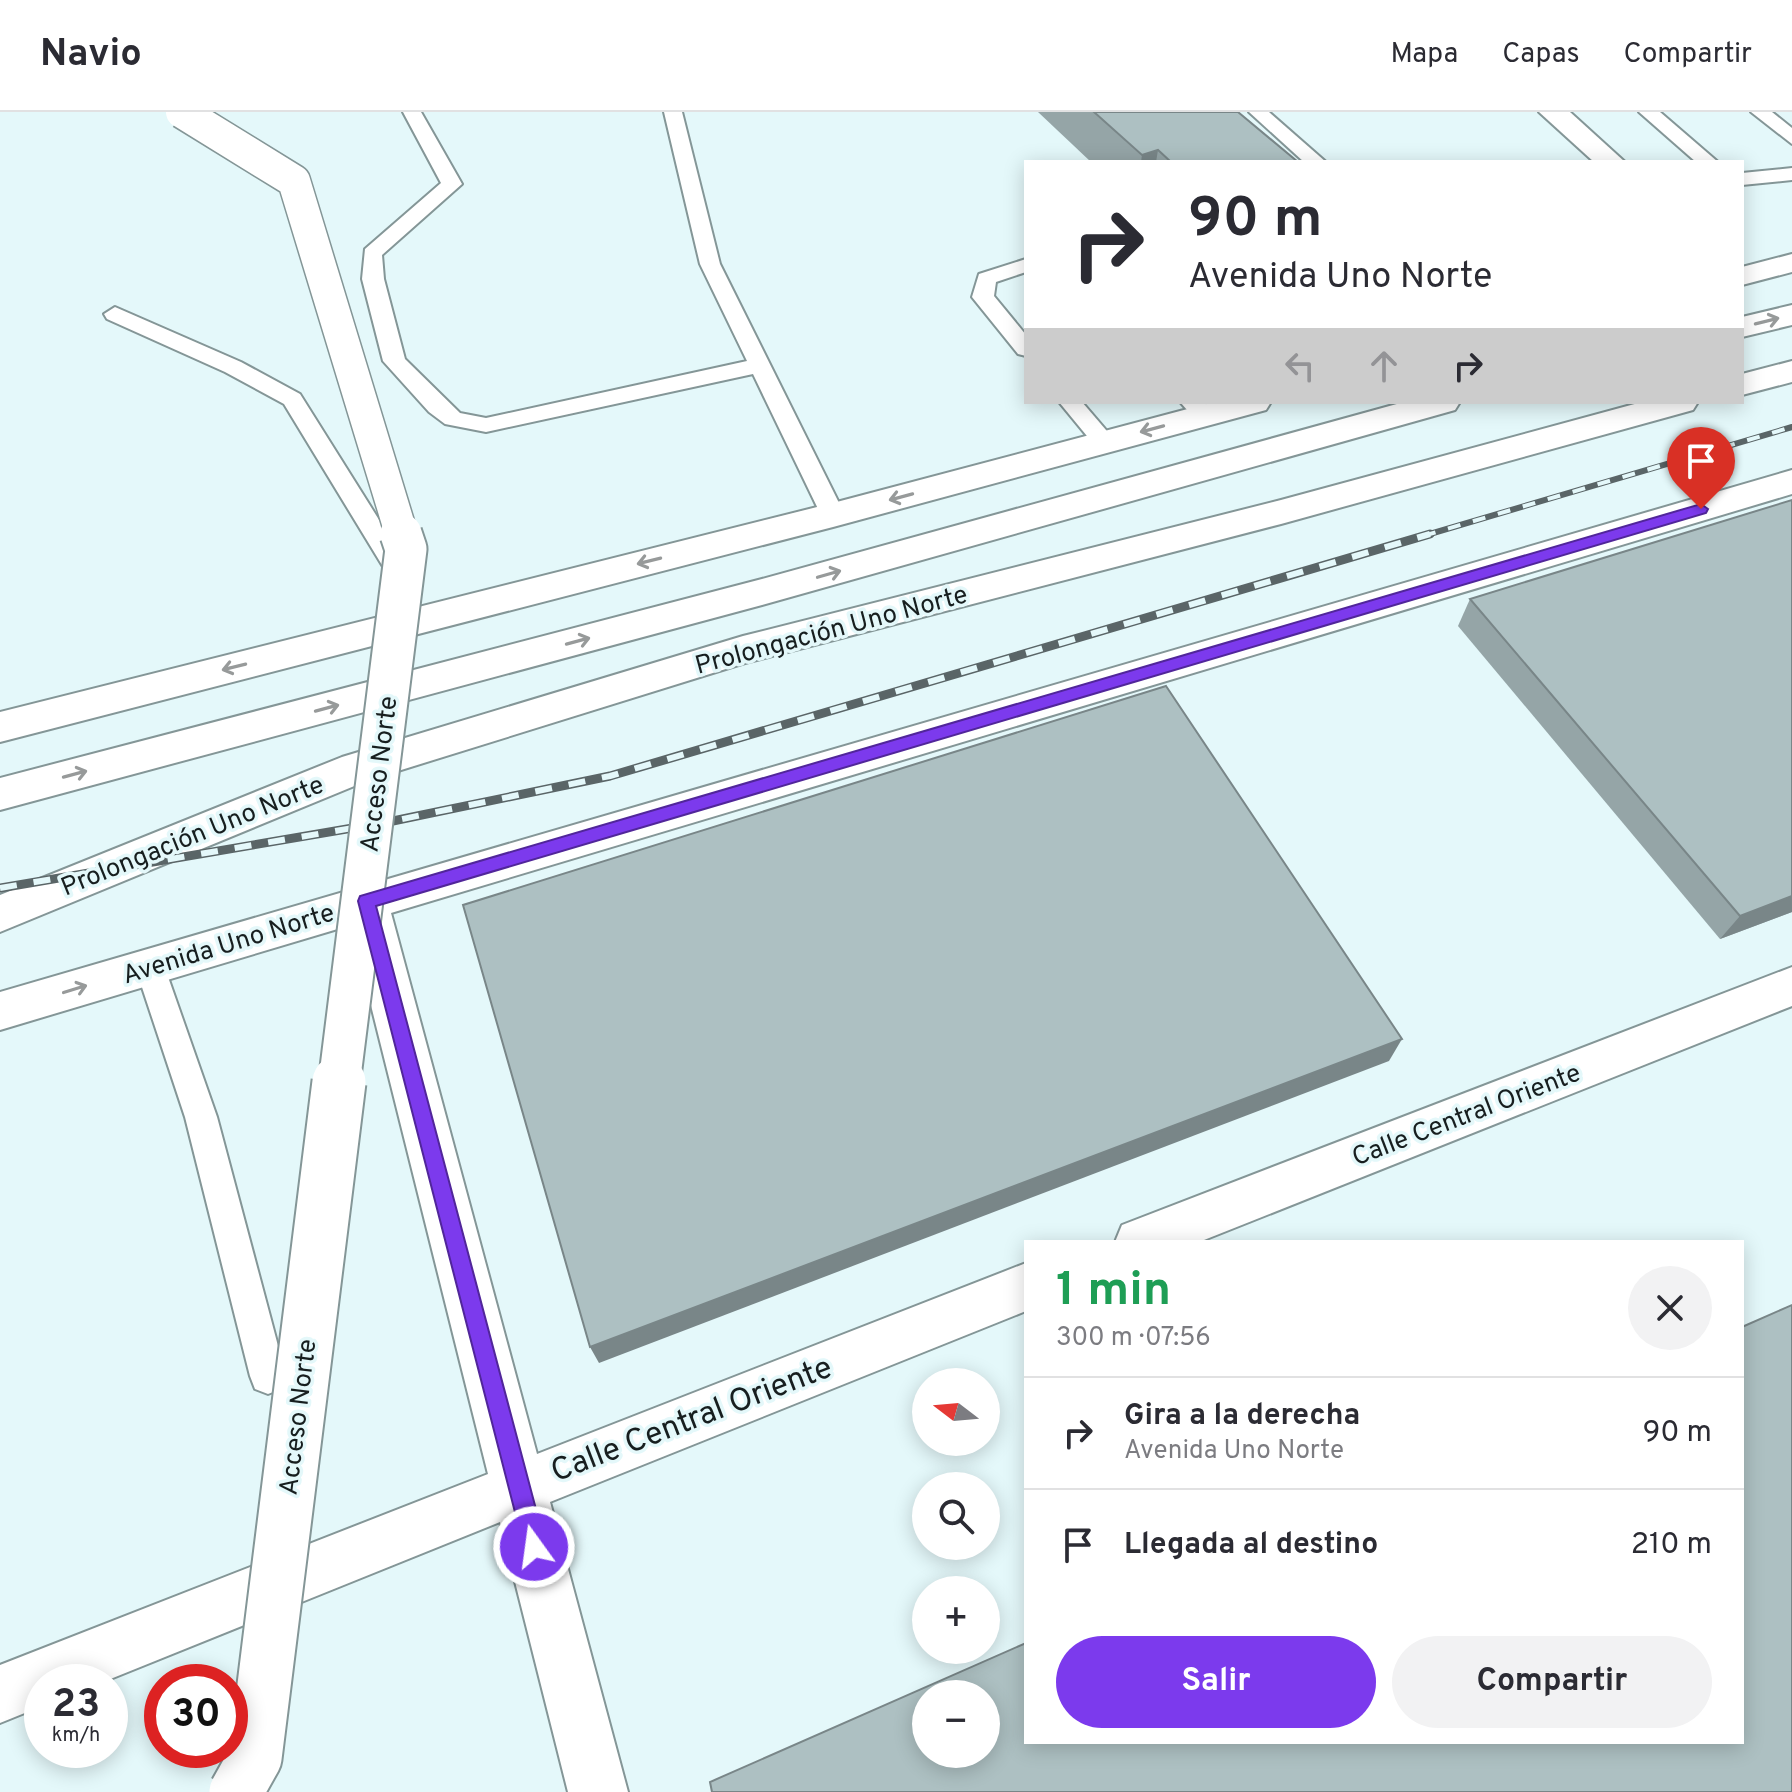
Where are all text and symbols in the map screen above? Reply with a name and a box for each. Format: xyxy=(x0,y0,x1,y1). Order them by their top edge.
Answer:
text: Navio xyxy=(40,31,142,80)
text: Mapa xyxy=(1391,37,1458,73)
text: Capas xyxy=(1502,37,1580,73)
text: Compartir xyxy=(1624,37,1752,73)
text: 90 m xyxy=(1188,186,1323,256)
icon: right xyxy=(1056,192,1160,296)
text: Avenida Uno Norte xyxy=(1188,255,1492,301)
one-way arrow xyxy=(1754,313,1779,328)
icon: left xyxy=(1278,344,1322,388)
icon: ahead xyxy=(1362,344,1406,388)
icon: right xyxy=(1446,344,1490,388)
one-way arrow xyxy=(1139,423,1165,438)
pin xyxy=(1667,427,1735,509)
icon: arrive xyxy=(1679,439,1723,483)
one-way arrow xyxy=(888,490,914,505)
one-way arrow xyxy=(636,555,662,570)
one-way arrow xyxy=(816,565,842,580)
street label: Prolongación Uno Norte xyxy=(692,579,972,684)
one-way arrow xyxy=(565,633,590,648)
one-way arrow xyxy=(222,661,247,676)
street label: Acceso Norte xyxy=(355,694,406,854)
one-way arrow xyxy=(313,699,339,714)
one-way arrow xyxy=(62,766,88,781)
street label: Prolongación Uno Norte xyxy=(57,769,329,905)
street label: Avenida Uno Norte xyxy=(119,897,339,993)
one-way arrow xyxy=(61,981,87,996)
street label: Calle Central Oriente xyxy=(1348,1058,1586,1175)
text: 1 min xyxy=(1056,1262,1171,1322)
button: close xyxy=(1628,1266,1712,1350)
text: 300 m · 07:56 xyxy=(1056,1322,1211,1355)
street label: Acceso Norte xyxy=(274,1337,325,1497)
street label: Calle Central Oriente xyxy=(546,1349,838,1493)
north arrow xyxy=(912,1368,1000,1456)
map controls xyxy=(912,1368,1000,1768)
text: Gira a la derecha xyxy=(1124,1398,1360,1435)
icon: right xyxy=(1056,1411,1100,1455)
text: 90 m xyxy=(1643,1415,1712,1452)
text: Avenida Uno Norte xyxy=(1124,1435,1344,1468)
button: search xyxy=(912,1472,1000,1560)
position arrow xyxy=(492,1505,576,1589)
icon: arrive xyxy=(1056,1523,1100,1567)
text: Llegada al destino xyxy=(1124,1527,1378,1564)
text: 210 m xyxy=(1631,1527,1712,1564)
button: + xyxy=(912,1576,1000,1664)
button: Salir xyxy=(1056,1636,1376,1728)
button: Compartir xyxy=(1392,1636,1712,1728)
speed limit sign: 30 xyxy=(144,1664,248,1768)
button: − xyxy=(912,1680,1000,1768)
text: 23 xyxy=(52,1681,100,1731)
text: km/h xyxy=(52,1723,100,1749)

